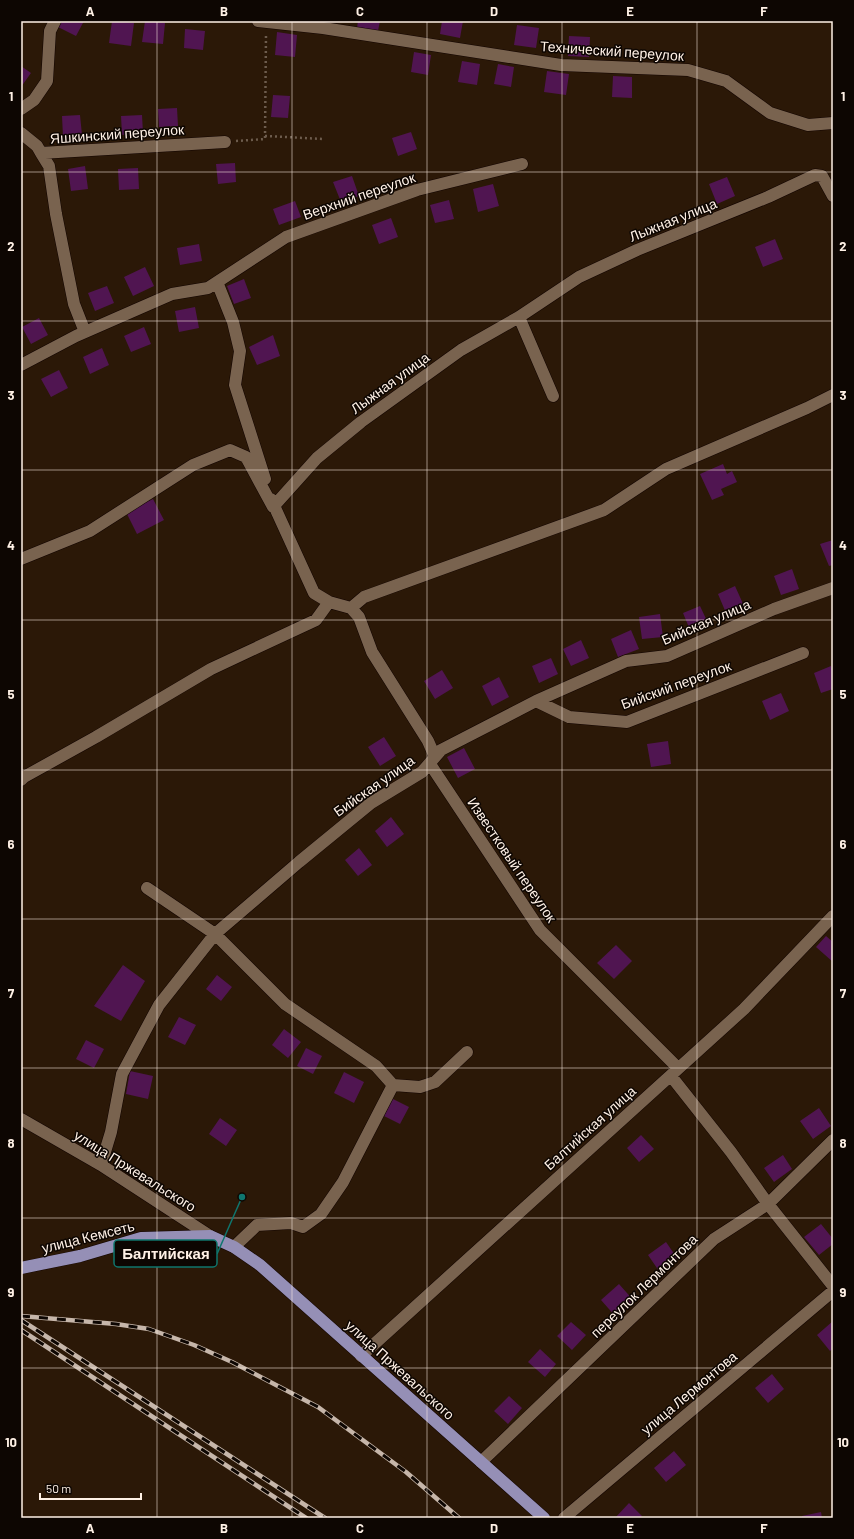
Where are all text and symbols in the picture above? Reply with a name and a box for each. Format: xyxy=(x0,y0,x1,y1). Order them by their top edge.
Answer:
text: A xyxy=(86,3,95,19)
text: B xyxy=(220,3,228,19)
text: C xyxy=(356,3,364,19)
text: D xyxy=(490,3,498,19)
text: E xyxy=(626,3,634,19)
text: F xyxy=(760,3,768,19)
street label: Технический переулок xyxy=(540,37,685,64)
text: 1 xyxy=(9,88,13,104)
text: 1 xyxy=(841,88,845,104)
street label: Яшкинский переулок xyxy=(49,120,185,147)
street label: Верхний переулок xyxy=(300,168,418,223)
street label: Лыжная улица xyxy=(627,194,719,245)
text: 2 xyxy=(7,238,15,254)
text: 2 xyxy=(839,238,847,254)
street label: Лыжная улица xyxy=(347,348,432,417)
text: 3 xyxy=(7,387,15,403)
text: 3 xyxy=(839,387,847,403)
text: 4 xyxy=(7,537,15,553)
text: 4 xyxy=(839,537,847,553)
street label: Бийская улица xyxy=(659,595,753,648)
street label: Бийский переулок xyxy=(618,656,734,712)
text: 5 xyxy=(7,686,15,702)
text: 5 xyxy=(839,686,847,702)
street label: Бийская улица xyxy=(330,751,418,820)
street label: Известковый переулок xyxy=(464,794,561,926)
text: 6 xyxy=(8,836,15,852)
text: 6 xyxy=(840,836,847,852)
text: 7 xyxy=(8,985,15,1001)
text: 7 xyxy=(840,985,847,1001)
street label: Балтийская улица xyxy=(540,1082,639,1173)
street label: улица Пржевальского xyxy=(71,1126,200,1215)
text: 8 xyxy=(7,1135,15,1151)
text: 8 xyxy=(839,1135,847,1151)
street label: улица Кемсеть xyxy=(40,1217,136,1256)
street label: переулок Лермонтова xyxy=(587,1230,701,1341)
callout: Балтийская xyxy=(114,1240,217,1267)
text: Балтийская xyxy=(122,1244,210,1262)
text: 9 xyxy=(8,1284,15,1300)
text: 9 xyxy=(840,1284,847,1300)
street label: улица Пржевальского xyxy=(342,1316,458,1423)
street label: улица Лермонтова xyxy=(637,1347,740,1438)
text: 10 xyxy=(5,1434,17,1450)
text: 10 xyxy=(837,1434,849,1450)
scale bar xyxy=(40,1475,141,1501)
text: 50 m xyxy=(46,1481,71,1495)
text: A xyxy=(86,1520,95,1536)
text: B xyxy=(220,1520,228,1536)
text: C xyxy=(356,1520,364,1536)
text: D xyxy=(490,1520,498,1536)
text: E xyxy=(626,1520,634,1536)
text: F xyxy=(760,1520,768,1536)

